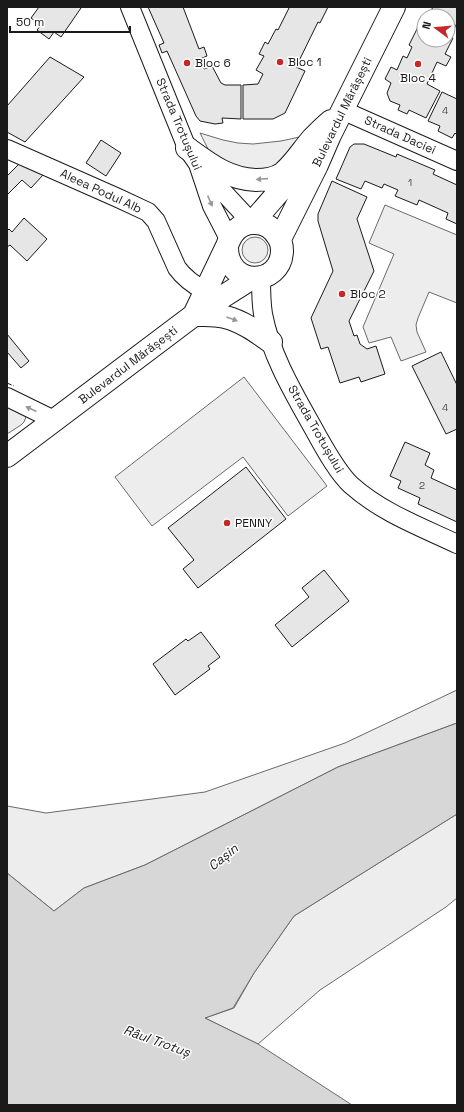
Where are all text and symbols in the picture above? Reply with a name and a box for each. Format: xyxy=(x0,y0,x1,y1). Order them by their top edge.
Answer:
scale bar xyxy=(10,8,130,34)
north arrow xyxy=(416,8,456,48)
text: 50 m xyxy=(16,14,44,30)
text: N xyxy=(419,20,434,31)
place label: Bloc 1 xyxy=(288,54,322,70)
street label: Bulevardul Mărășești xyxy=(308,54,376,170)
place label: Bloc 6 xyxy=(195,55,231,71)
marker: Bloc 1 xyxy=(275,57,285,67)
marker: Bloc 6 xyxy=(182,58,192,68)
marker: Bloc 4 xyxy=(413,59,423,69)
place label: Bloc 4 xyxy=(400,70,437,86)
street label: Strada Trotușului xyxy=(152,75,206,173)
house number: 4 xyxy=(442,104,448,117)
street label: Strada Daciei xyxy=(362,112,438,158)
street label: Aleea Podul Alb xyxy=(58,165,145,217)
one-way arrow xyxy=(255,176,268,183)
house number: 1 xyxy=(408,176,412,189)
one-way arrow xyxy=(207,196,213,207)
place label: Bloc 2 xyxy=(350,286,386,302)
marker: Bloc 2 xyxy=(337,289,347,299)
one-way arrow xyxy=(227,317,239,323)
street label: Bulevardul Mărășești xyxy=(75,322,181,408)
street label: Strada Trotușului xyxy=(284,382,348,476)
house number: 4 xyxy=(442,401,448,414)
one-way arrow xyxy=(25,406,36,412)
house number: 2 xyxy=(419,479,425,492)
place label: PENNY xyxy=(235,515,273,531)
marker: PENNY xyxy=(222,518,232,528)
water label: Cașin xyxy=(205,839,242,874)
water label: Râul Trotuș xyxy=(121,1021,194,1061)

